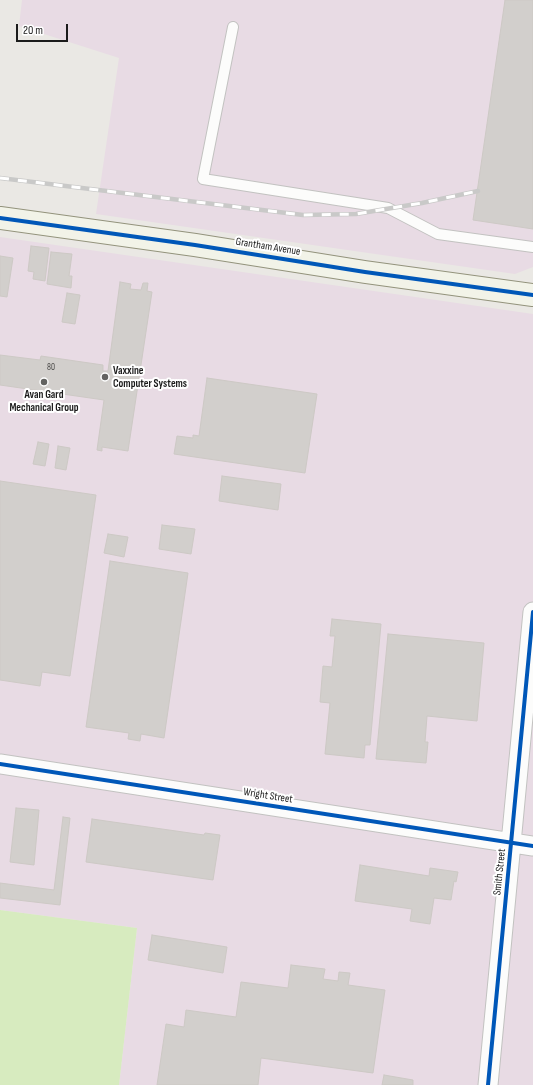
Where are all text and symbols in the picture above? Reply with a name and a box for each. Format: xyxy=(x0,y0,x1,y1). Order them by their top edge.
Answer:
scale bar xyxy=(18,16,70,42)
text: 20 m xyxy=(23,23,43,38)
street label: Grantham Avenue xyxy=(235,235,301,259)
house number: 80 xyxy=(47,363,55,373)
place label: Vaxxine Computer Systems xyxy=(113,364,187,390)
marker: Vaxxine Computer Systems xyxy=(100,372,110,382)
marker: Avan Gard Mechanical Group xyxy=(39,377,49,387)
place label: Avan Gard Mechanical Group xyxy=(9,388,79,414)
street label: Wright Street xyxy=(242,786,294,806)
street label: Smith Street xyxy=(491,848,509,896)

